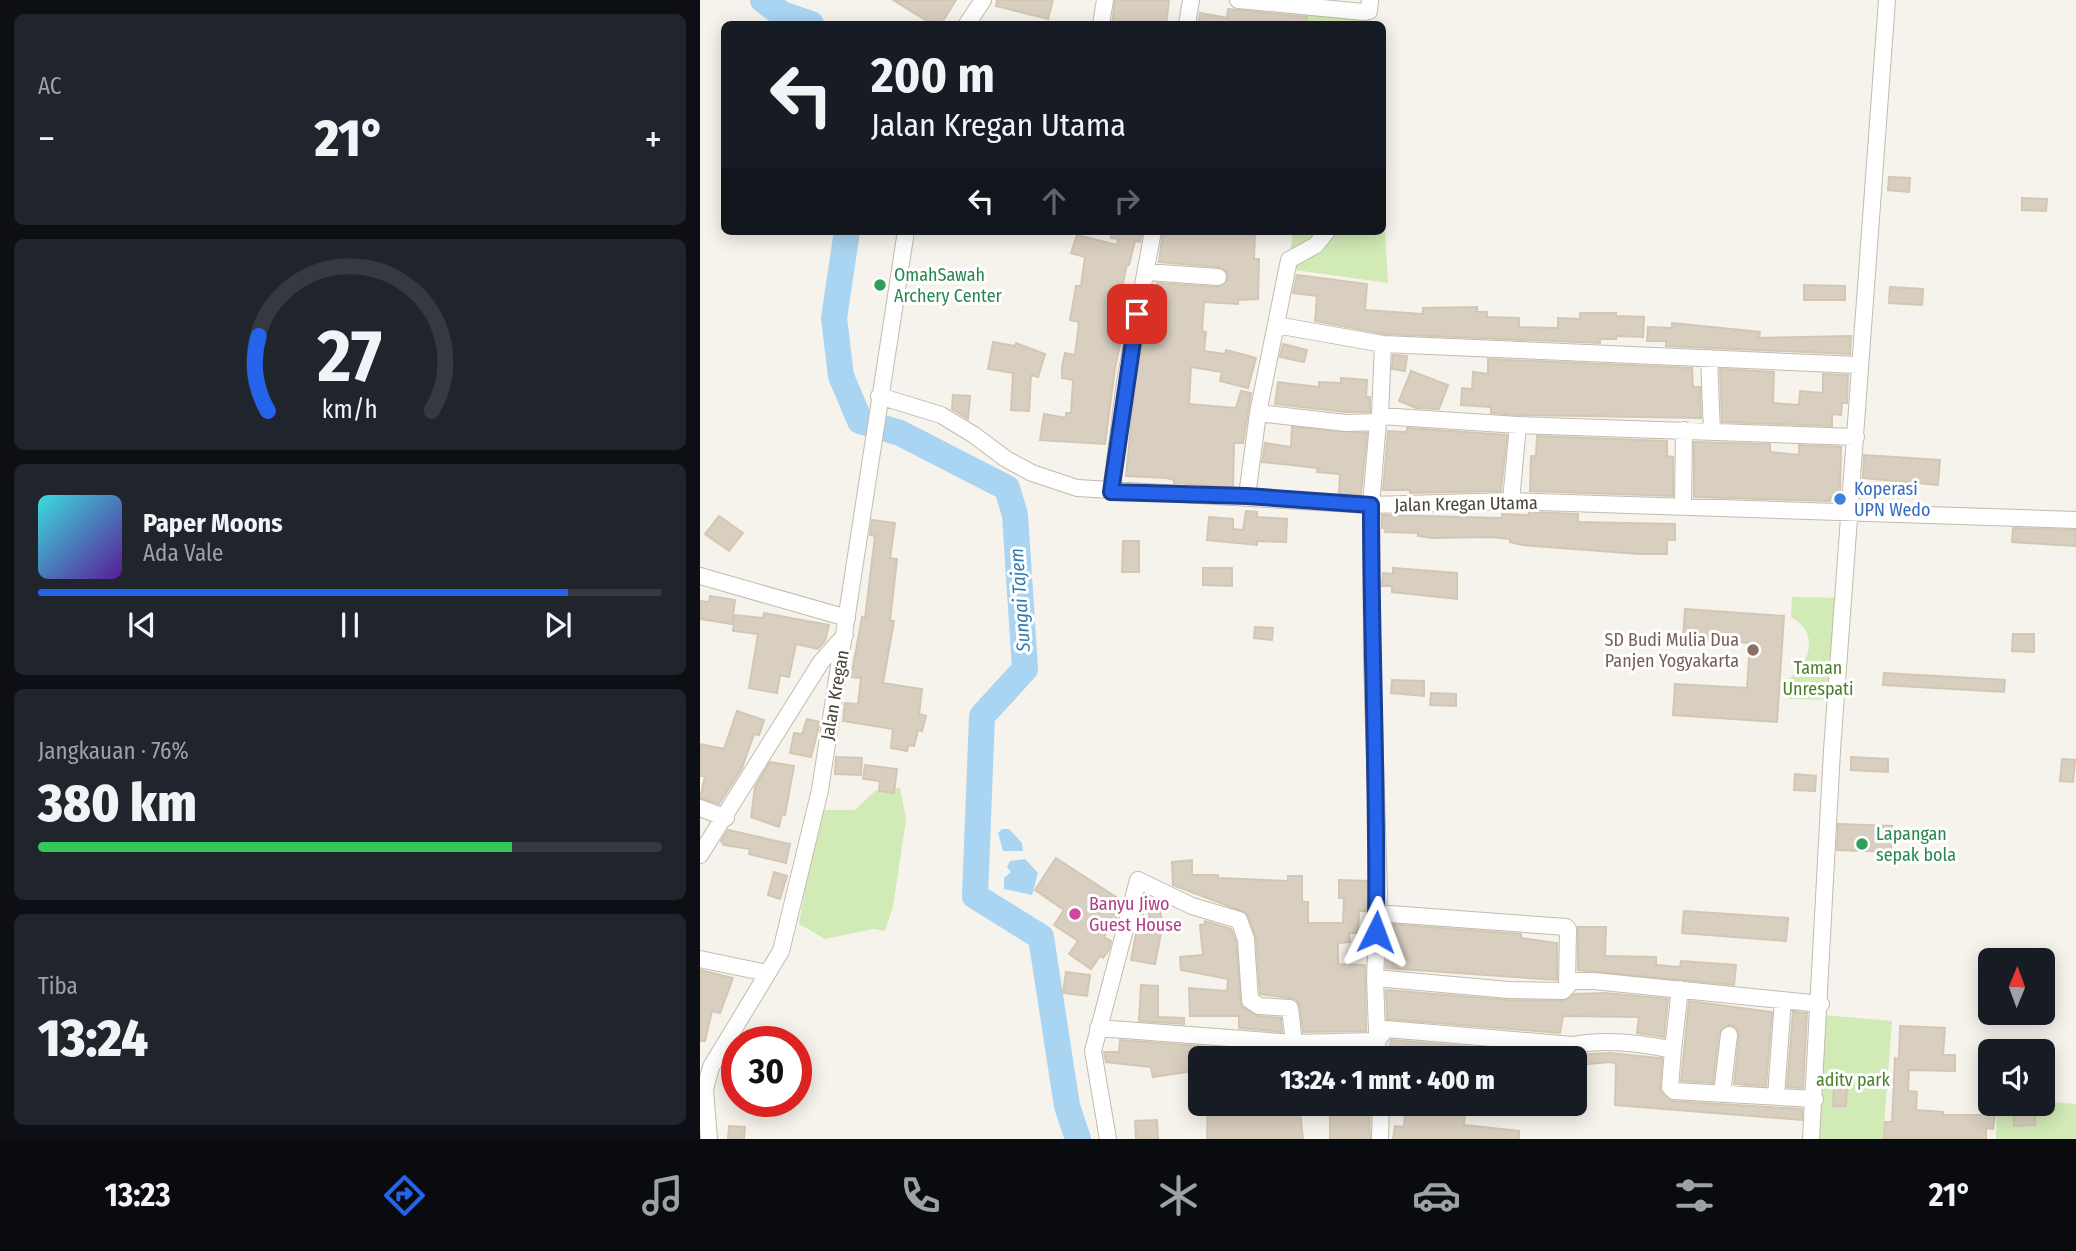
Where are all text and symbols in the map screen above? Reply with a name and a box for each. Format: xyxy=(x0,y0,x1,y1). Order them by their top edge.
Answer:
text: 200 m xyxy=(871,46,995,105)
icon: left xyxy=(756,49,847,140)
text: AC xyxy=(38,72,62,100)
text: Jalan Kregan Utama xyxy=(871,106,1126,144)
text: 21° xyxy=(315,107,385,170)
text: − xyxy=(38,116,55,162)
text: + xyxy=(645,116,662,162)
icon: left xyxy=(962,182,1000,220)
icon: ahead xyxy=(1035,182,1073,220)
icon: right xyxy=(1108,182,1146,220)
place label: OmahSawah Archery Center xyxy=(894,264,1003,307)
marker: OmahSawah Archery Center xyxy=(872,277,888,293)
pin xyxy=(1107,284,1167,344)
icon: arrive xyxy=(1118,295,1156,333)
text: 27 xyxy=(317,313,382,400)
text: km/h xyxy=(322,394,378,424)
place label: Koperasi UPN Wedo xyxy=(1854,478,1930,521)
marker: Koperasi UPN Wedo xyxy=(1832,491,1848,507)
street label: Jalan Kregan Utama xyxy=(1394,492,1538,516)
text: Paper Moons xyxy=(143,508,283,539)
text: Ada Vale xyxy=(143,539,223,567)
water label: Sungai Tajem xyxy=(1005,547,1035,654)
icon: previous xyxy=(123,606,161,644)
icon: pause xyxy=(331,606,369,644)
icon: next xyxy=(539,606,577,644)
place label: SD Budi Mulia Dua Panjen Yogyakarta xyxy=(1604,629,1739,672)
marker: SD Budi Mulia Dua Panjen Yogyakarta xyxy=(1745,642,1761,658)
street label: Jalan Kregan xyxy=(816,648,854,742)
park label: Taman Unrespati xyxy=(1782,657,1854,700)
text: Jangkauan · 76% xyxy=(38,737,189,765)
text: 380 km xyxy=(38,772,197,835)
place label: Lapangan sepak bola xyxy=(1876,823,1956,866)
marker: Lapangan sepak bola xyxy=(1854,836,1870,852)
place label: Banyu Jiwo Guest House xyxy=(1089,893,1182,936)
position arrow xyxy=(1339,895,1413,969)
marker: Banyu Jiwo Guest House xyxy=(1067,906,1083,922)
north arrow xyxy=(1978,948,2054,1026)
map controls xyxy=(1978,948,2055,1116)
text: Tiba xyxy=(38,972,78,1000)
text: 13:24 xyxy=(38,1007,148,1070)
speed limit sign: 30 xyxy=(721,1026,812,1117)
button: sound xyxy=(1978,1039,2055,1116)
text: 13:24 · 1 mnt · 400 m xyxy=(1280,1065,1495,1096)
park label: aditv park xyxy=(1816,1069,1891,1091)
icon: directions xyxy=(380,1171,429,1220)
icon: music xyxy=(638,1171,687,1220)
icon: phone xyxy=(896,1171,945,1220)
icon: climate xyxy=(1154,1171,1203,1220)
icon: car xyxy=(1412,1171,1461,1220)
icon: filters xyxy=(1670,1171,1719,1220)
text: 13:23 xyxy=(105,1176,171,1214)
text: 21° xyxy=(1929,1176,1971,1214)

